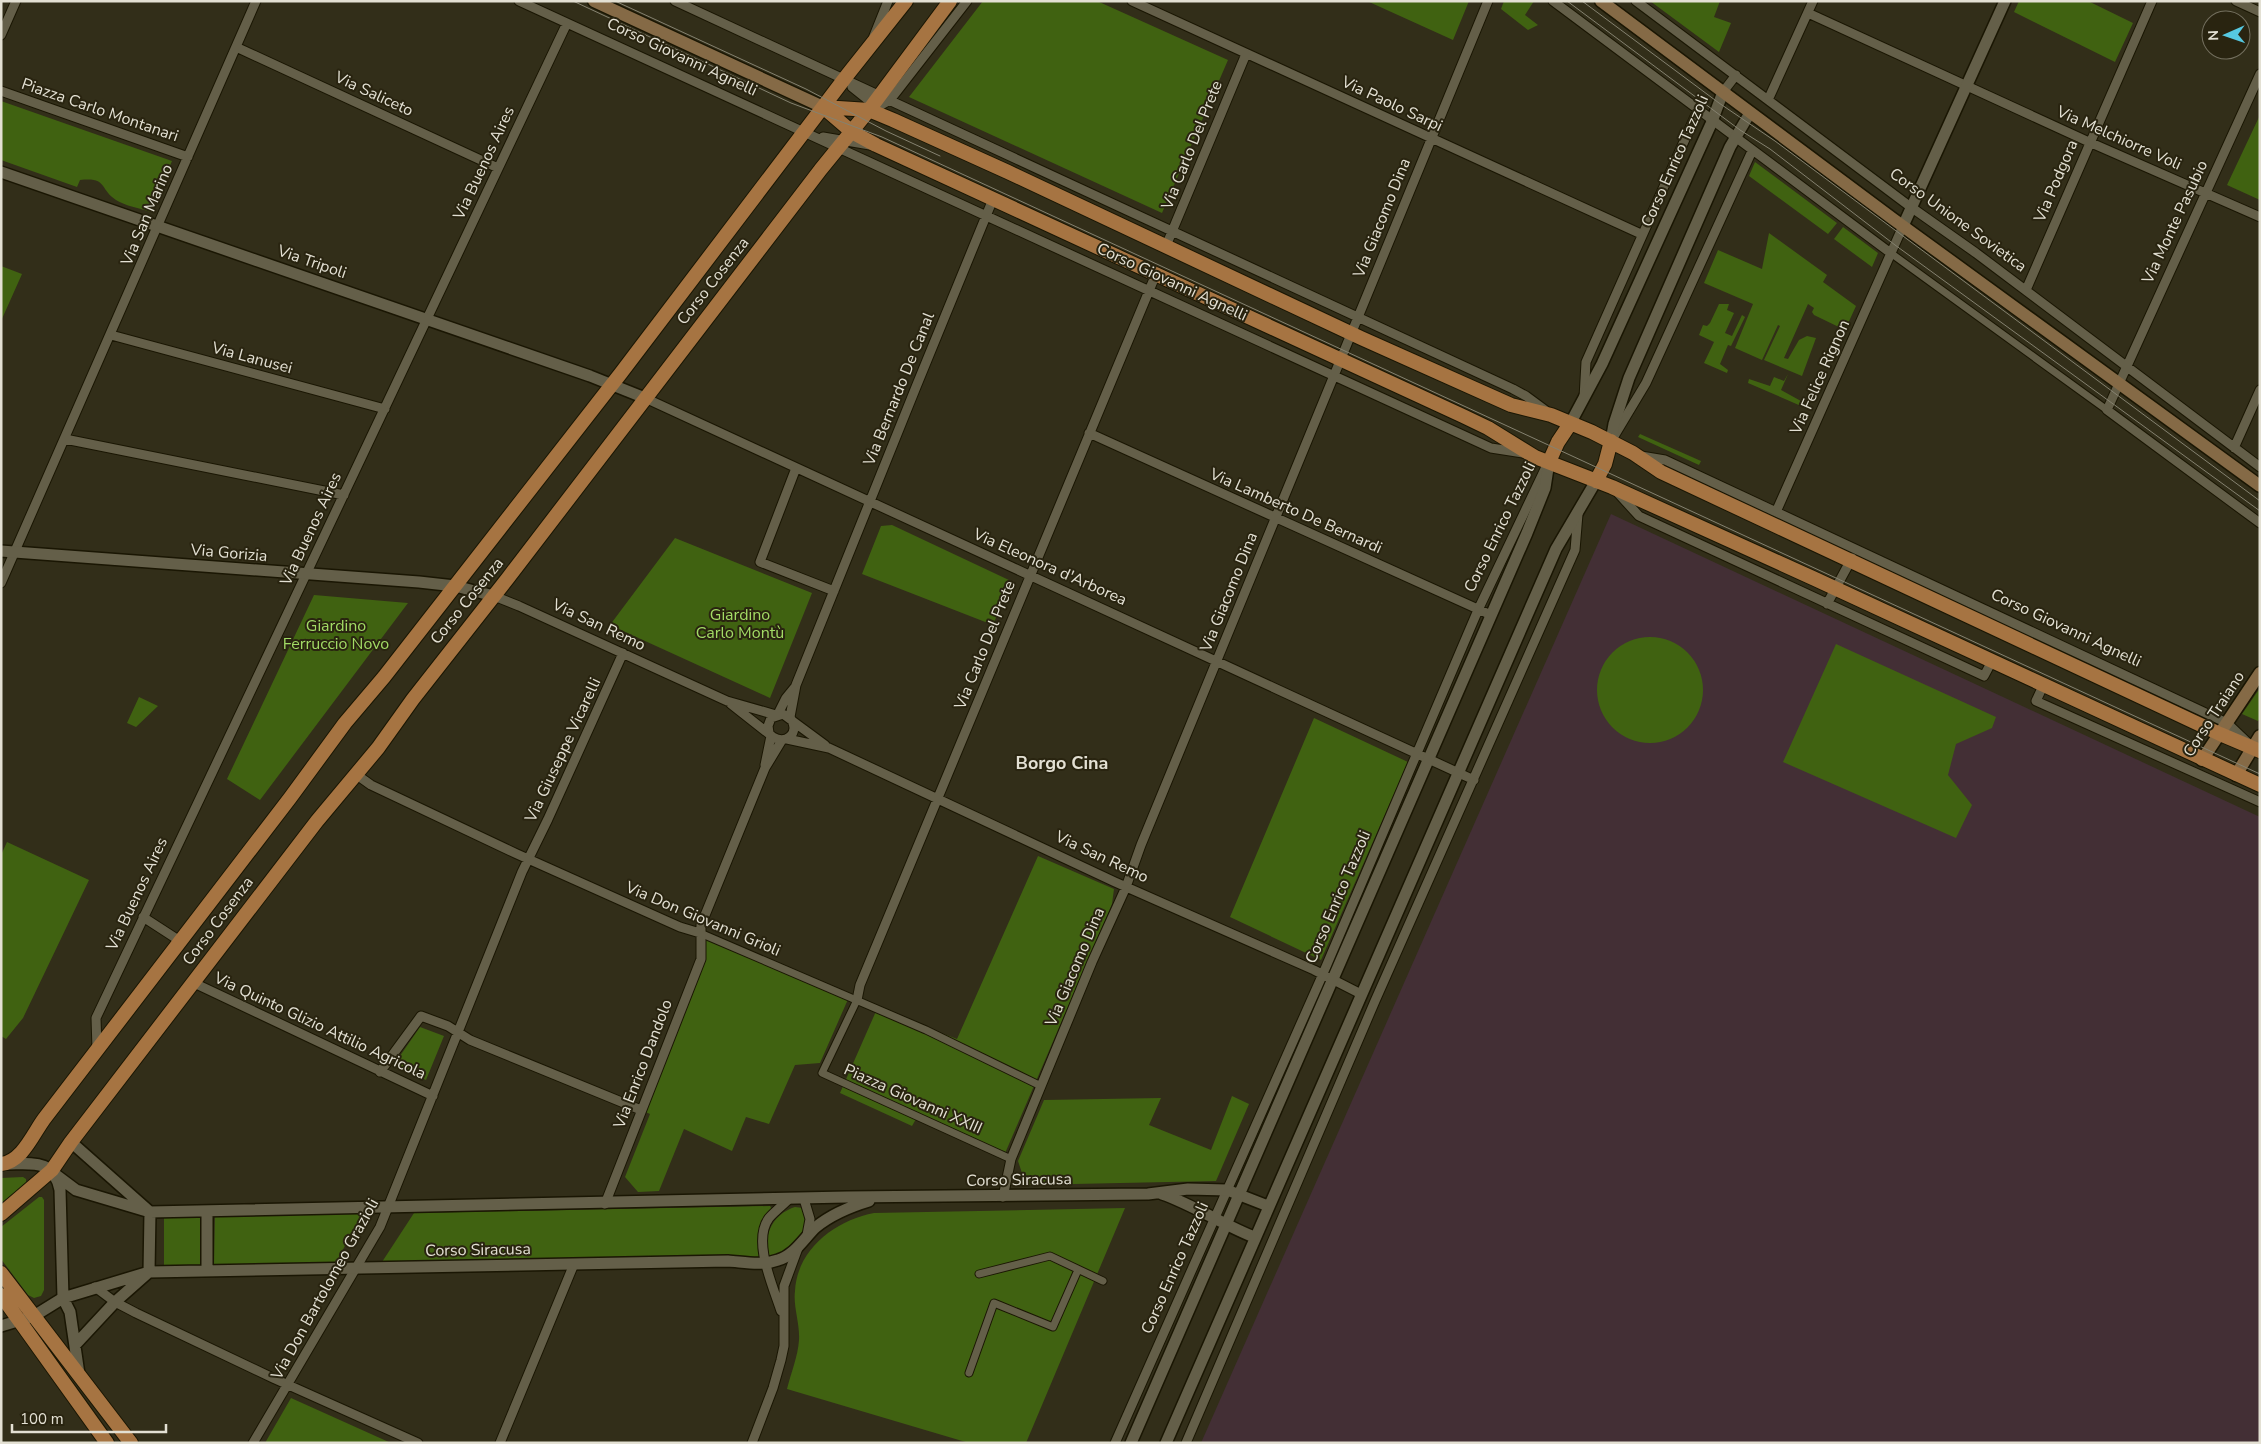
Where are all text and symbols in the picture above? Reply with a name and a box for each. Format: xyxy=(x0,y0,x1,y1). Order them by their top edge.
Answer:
north arrow xyxy=(2201,10,2251,60)
street label: Corso Giovanni Agnelli xyxy=(603,12,761,102)
text: N xyxy=(2204,30,2223,41)
street label: Via Saliceto xyxy=(330,66,417,122)
street label: Via Paolo Sarpi xyxy=(1337,71,1446,137)
street label: Piazza Carlo Montanari xyxy=(19,73,181,147)
street label: Via Carlo Del Prete xyxy=(1156,77,1228,214)
street label: Corso Enrico Tazzoli xyxy=(1636,91,1714,231)
street label: Via Melchiorre Voli xyxy=(2052,100,2185,175)
street label: Via Buenos Aires xyxy=(448,103,520,224)
street label: Via Podgora xyxy=(2028,136,2083,227)
street label: Via Giacomo Dina xyxy=(1348,155,1416,282)
street label: Via Monte Pasubio xyxy=(2136,157,2213,288)
street label: Via San Marino xyxy=(115,161,178,270)
street label: Corso Unione Sovietica xyxy=(1885,163,2031,277)
street label: Corso Cosenza xyxy=(672,233,754,329)
street label: Corso Giovanni Agnelli xyxy=(1093,237,1251,327)
street label: Via Tripoli xyxy=(274,240,350,284)
street label: Via Bernardo De Canal xyxy=(858,309,940,470)
street label: Via Felice Rignon xyxy=(1784,316,1855,439)
street label: Via Lanusei xyxy=(208,336,295,379)
street label: Corso Enrico Tazzoli xyxy=(1459,458,1541,596)
street label: Via Lamberto De Bernardi xyxy=(1205,463,1386,559)
street label: Via Buenos Aires xyxy=(275,469,347,590)
street label: Via Eleonora d'Arborea xyxy=(969,523,1130,611)
street label: Via Giacomo Dina xyxy=(1195,529,1263,656)
street label: Via Gorizia xyxy=(189,539,268,567)
street label: Corso Cosenza xyxy=(425,553,509,649)
street label: Via Carlo Del Prete xyxy=(949,577,1021,714)
street label: Corso Giovanni Agnelli xyxy=(1987,583,2145,673)
street label: Via San Remo xyxy=(548,593,649,656)
park label: Giardino Carlo Montù xyxy=(696,604,784,644)
park label: Giardino Ferruccio Novo xyxy=(283,615,389,655)
street label: Corso Traiano xyxy=(2178,667,2250,761)
street label: Via Giuseppe Vicarelli xyxy=(519,674,606,827)
district label: Borgo Cina xyxy=(1016,751,1108,775)
street label: Via San Remo xyxy=(1051,825,1152,888)
street label: Corso Enrico Tazzoli xyxy=(1300,827,1376,967)
street label: Via Buenos Aires xyxy=(101,834,173,955)
street label: Corso Cosenza xyxy=(177,872,259,970)
street label: Via Don Giovanni Grioli xyxy=(621,876,784,962)
street label: Via Giacomo Dina xyxy=(1040,904,1110,1031)
street label: Via Quinto Glizio Attilio Agricola xyxy=(210,967,430,1085)
street label: Via Enrico Dandolo xyxy=(608,996,678,1133)
street label: Piazza Giovanni XXIII xyxy=(840,1059,986,1139)
street label: Corso Siracusa xyxy=(966,1168,1072,1192)
street label: Via Don Bartolomeo Grazioli xyxy=(265,1194,384,1384)
street label: Corso Enrico Tazzoli xyxy=(1136,1198,1214,1338)
street label: Corso Siracusa xyxy=(425,1238,531,1262)
scale bar xyxy=(12,1402,166,1434)
text: 100 m xyxy=(20,1409,64,1429)

